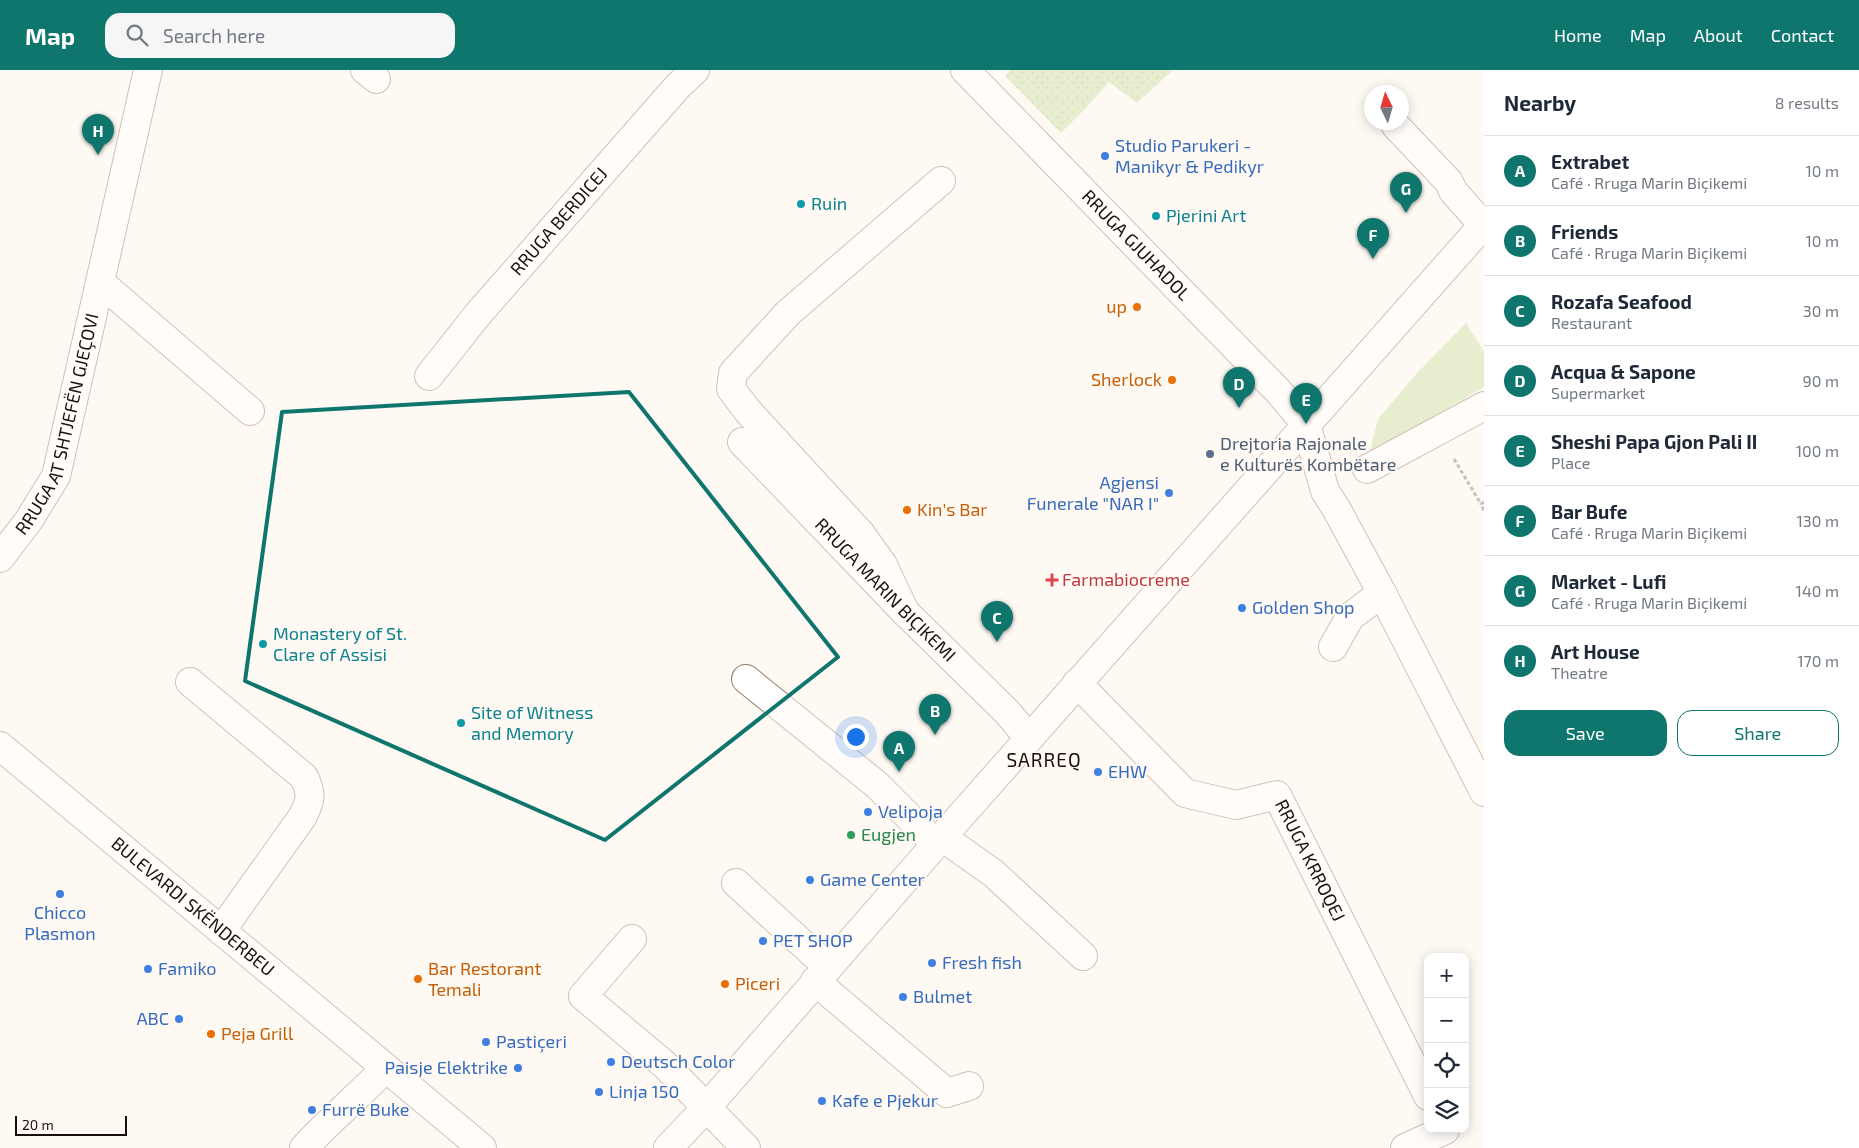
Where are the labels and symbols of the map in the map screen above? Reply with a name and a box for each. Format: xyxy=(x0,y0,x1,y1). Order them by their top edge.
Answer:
north arrow xyxy=(1364,85,1409,130)
pin: H xyxy=(82,114,114,155)
place label: Studio Parukeri - Manikyr & Pedikyr xyxy=(1115,134,1264,177)
marker: Studio Parukeri - Manikyr & Pedikyr xyxy=(1099,150,1111,162)
street label: RRUGA BERDICEJ xyxy=(505,163,611,279)
pin: G xyxy=(1390,172,1422,213)
street label: RRUGA GJUHADOL xyxy=(1078,185,1196,305)
place label: Ruin xyxy=(811,192,847,214)
marker: Ruin xyxy=(795,198,807,210)
place label: Pjerini Art xyxy=(1166,204,1246,226)
marker: Pjerini Art xyxy=(1150,210,1162,222)
pin: F xyxy=(1357,218,1389,259)
place label: up xyxy=(1106,295,1127,317)
marker: up xyxy=(1131,301,1143,313)
street label: RRUGA AT SHTJEFËN GJEÇOVI xyxy=(10,311,103,539)
pin: D xyxy=(1223,367,1255,408)
place label: Sherlock xyxy=(1091,368,1162,390)
marker: Sherlock xyxy=(1166,374,1178,386)
pin: E xyxy=(1290,383,1322,424)
place label: Drejtoria Rajonale e Kulturës Kombëtare xyxy=(1220,432,1396,475)
marker: Drejtoria Rajonale e Kulturës Kombëtare xyxy=(1204,448,1216,460)
place label: Agjensi Funerale "NAR I" xyxy=(1027,471,1159,514)
marker: Agjensi Funerale "NAR I" xyxy=(1163,487,1175,499)
place label: Kin's Bar xyxy=(917,498,988,520)
marker: Kin's Bar xyxy=(901,504,913,516)
street label: RRUGA MARIN BIÇIKEMI xyxy=(811,513,961,666)
place label: Farmabiocreme xyxy=(1062,568,1190,590)
marker: Farmabiocreme xyxy=(1046,574,1058,586)
place label: Golden Shop xyxy=(1252,596,1355,618)
pin: C xyxy=(981,601,1013,642)
marker: Golden Shop xyxy=(1236,602,1248,614)
place label: Monastery of St. Clare of Assisi xyxy=(273,622,407,665)
marker: Monastery of St. Clare of Assisi xyxy=(257,638,269,650)
pin: B xyxy=(919,694,951,735)
place label: Site of Witness and Memory xyxy=(471,701,593,744)
marker: Site of Witness and Memory xyxy=(455,717,467,729)
your location xyxy=(843,724,869,750)
pin: A xyxy=(883,731,915,772)
district label: SARREQ xyxy=(1006,748,1082,771)
place label: EHW xyxy=(1108,760,1147,782)
marker: EHW xyxy=(1092,766,1104,778)
street label: RRUGA KRROQEJ xyxy=(1271,795,1351,925)
place label: Velipoja xyxy=(878,800,943,822)
marker: Velipoja xyxy=(862,806,874,818)
place label: Eugjen xyxy=(861,823,916,845)
marker: Eugjen xyxy=(845,829,857,841)
street label: BULEVARDI SKËNDERBEU xyxy=(107,832,279,980)
place label: Game Center xyxy=(820,868,925,890)
marker: Game Center xyxy=(804,874,816,886)
marker: Chicco Plasmon xyxy=(54,888,66,900)
place label: Chicco Plasmon xyxy=(24,901,96,944)
place label: PET SHOP xyxy=(773,929,853,951)
marker: PET SHOP xyxy=(757,935,769,947)
place label: Fresh fish xyxy=(942,951,1022,973)
place label: Famiko xyxy=(158,957,217,979)
place label: Bar Restorant Temali xyxy=(428,957,541,1000)
marker: Fresh fish xyxy=(926,957,938,969)
marker: Famiko xyxy=(142,963,154,975)
place label: Piceri xyxy=(735,972,780,994)
marker: Bar Restorant Temali xyxy=(412,973,424,985)
marker: Piceri xyxy=(719,978,731,990)
place label: Bulmet xyxy=(913,985,972,1007)
marker: Bulmet xyxy=(897,991,909,1003)
place label: ABC xyxy=(136,1007,169,1029)
marker: ABC xyxy=(173,1013,185,1025)
place label: Peja Grill xyxy=(221,1022,294,1044)
marker: Peja Grill xyxy=(205,1028,217,1040)
place label: Pastiçeri xyxy=(496,1030,567,1053)
marker: Pastiçeri xyxy=(480,1036,492,1048)
place label: Deutsch Color xyxy=(621,1050,735,1072)
place label: Paisje Elektrike xyxy=(384,1056,508,1078)
marker: Deutsch Color xyxy=(605,1056,617,1068)
marker: Paisje Elektrike xyxy=(512,1062,524,1074)
place label: Linja 150 xyxy=(609,1080,679,1102)
marker: Linja 150 xyxy=(593,1086,605,1098)
place label: Kafe e Pjekur xyxy=(832,1089,938,1111)
marker: Kafe e Pjekur xyxy=(816,1095,828,1107)
place label: Furrë Buke xyxy=(322,1098,410,1120)
marker: Furrë Buke xyxy=(306,1104,318,1116)
scale bar xyxy=(15,1113,128,1136)

